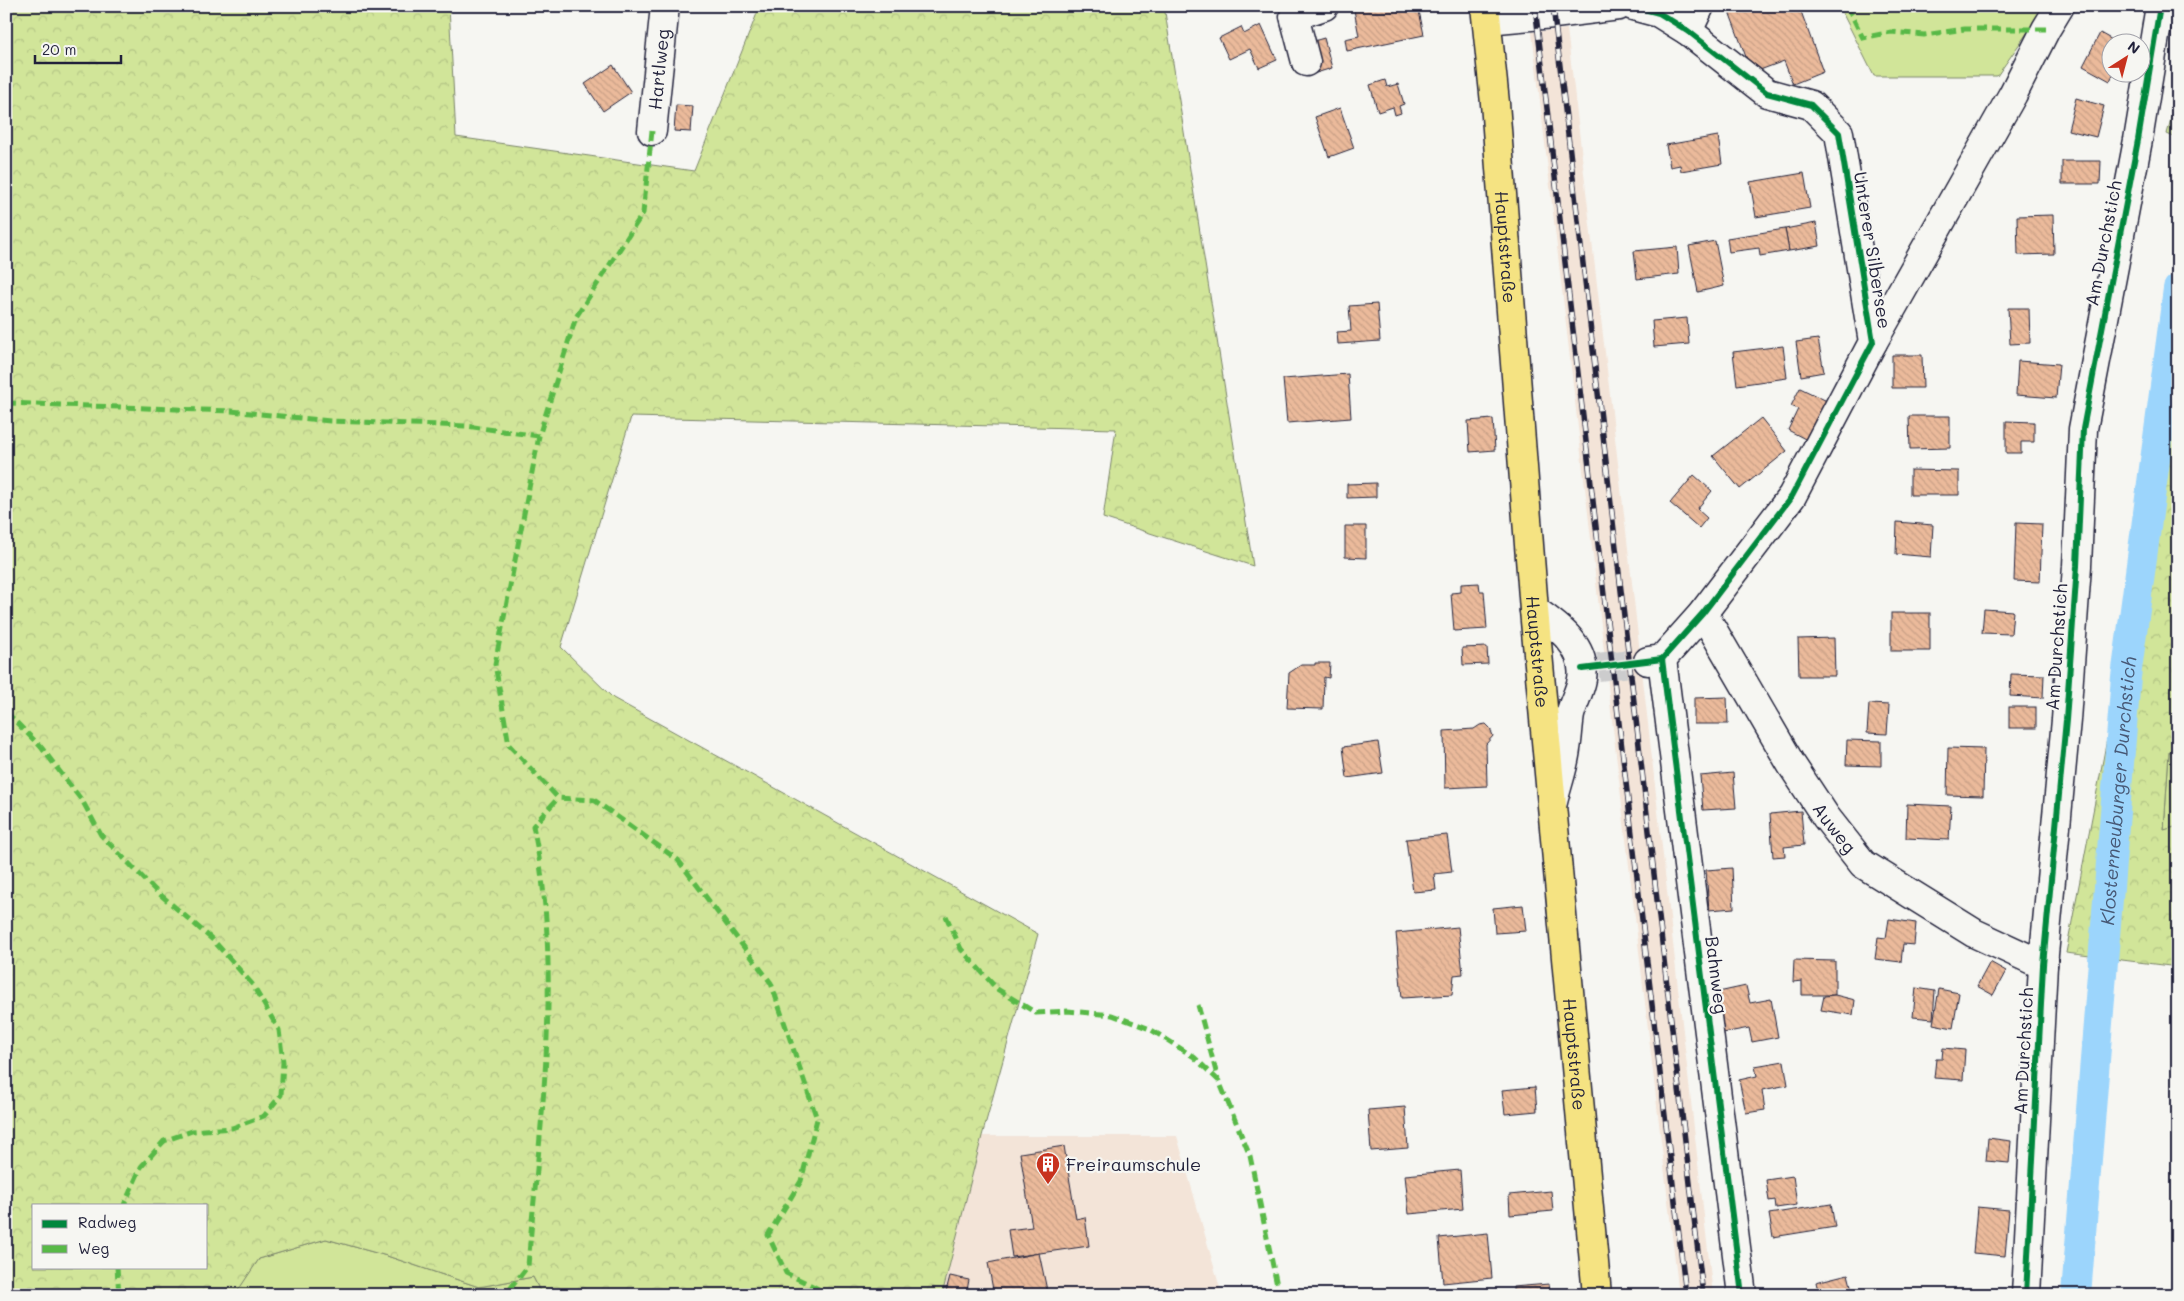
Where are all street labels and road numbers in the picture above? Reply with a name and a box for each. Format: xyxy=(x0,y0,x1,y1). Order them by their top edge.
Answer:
street label: Hartlweg xyxy=(642,28,675,111)
street label: Unterer Silbersee xyxy=(1849,170,1897,330)
street label: Am Durchstich xyxy=(2079,178,2127,308)
street label: Hauptstraße xyxy=(1490,190,1522,304)
street label: Am Durchstich xyxy=(2040,583,2072,711)
street label: Hauptstraße xyxy=(1521,595,1555,709)
street label: Auweg xyxy=(1808,798,1862,858)
street label: Bahnweg xyxy=(1700,935,1734,1015)
street label: Am Durchstich xyxy=(2008,987,2038,1115)
street label: Hauptstraße xyxy=(1558,997,1592,1111)

